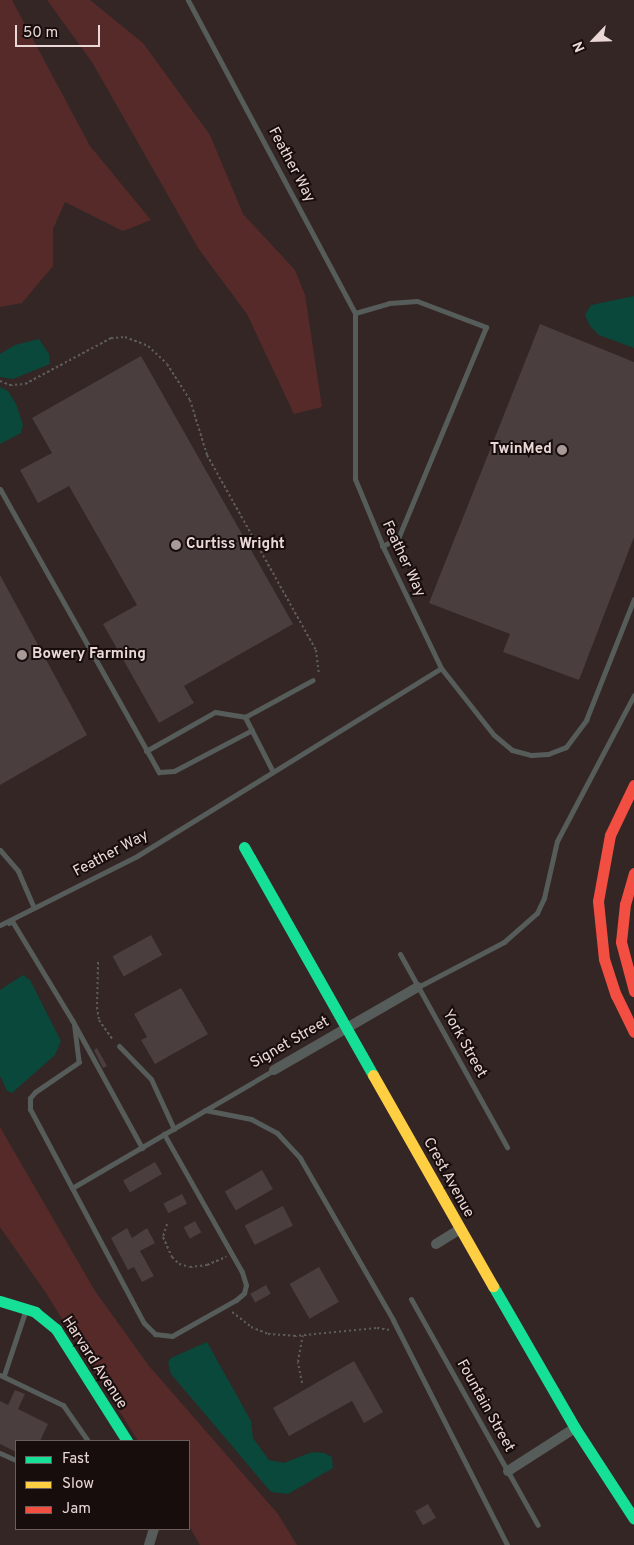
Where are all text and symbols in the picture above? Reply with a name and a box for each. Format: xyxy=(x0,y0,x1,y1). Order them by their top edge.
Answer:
scale bar xyxy=(18,15,102,47)
north arrow xyxy=(569,15,619,65)
text: 50 m xyxy=(23,24,58,43)
text: N xyxy=(570,38,590,54)
street label: Feather Way xyxy=(264,124,318,206)
place label: TwinMed xyxy=(490,441,552,459)
marker: TwinMed xyxy=(556,444,568,456)
street label: Feather Way xyxy=(377,518,429,600)
place label: Curtiss Wright xyxy=(186,536,285,554)
marker: Curtiss Wright xyxy=(170,539,182,551)
place label: Bowery Farming xyxy=(32,646,146,664)
marker: Bowery Farming xyxy=(16,649,28,661)
street label: Feather Way xyxy=(70,827,152,881)
street label: York Street xyxy=(438,1007,490,1081)
street label: Signet Street xyxy=(247,1013,333,1073)
street label: Crest Avenue xyxy=(418,1135,478,1221)
street label: Harvard Avenue xyxy=(57,1313,131,1413)
street label: Fountain Street xyxy=(452,1357,518,1455)
legend xyxy=(15,1440,190,1530)
text: Fast xyxy=(62,1450,90,1469)
text: Slow xyxy=(62,1475,94,1494)
text: Jam xyxy=(62,1500,91,1519)

